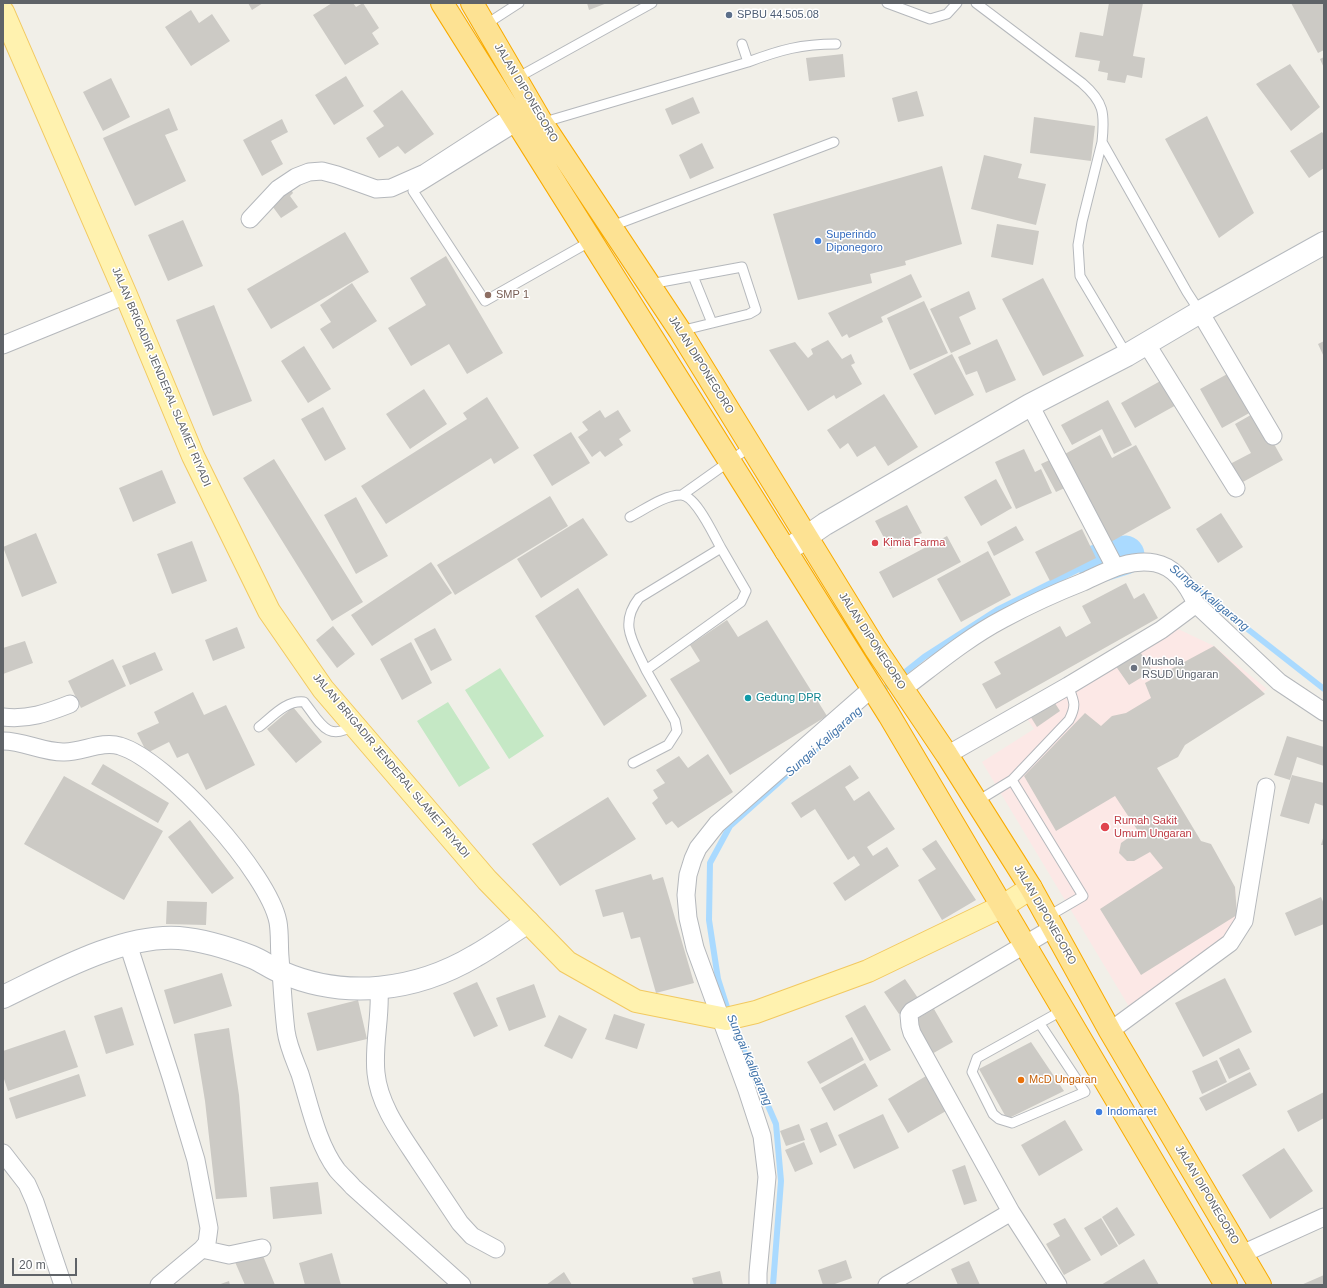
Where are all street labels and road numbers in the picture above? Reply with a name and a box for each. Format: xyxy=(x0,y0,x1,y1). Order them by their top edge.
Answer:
street label: JALAN DIPONEGORO xyxy=(491,41,561,145)
street label: JALAN BRIGADIR JENDERAL SLAMET RIYADI xyxy=(109,265,213,489)
street label: JALAN DIPONEGORO xyxy=(665,314,737,416)
street label: JALAN DIPONEGORO xyxy=(836,590,908,692)
street label: JALAN BRIGADIR JENDERAL SLAMET RIYADI xyxy=(310,671,472,861)
street label: JALAN DIPONEGORO xyxy=(1011,863,1079,967)
street label: JALAN DIPONEGORO xyxy=(1172,1143,1242,1247)

